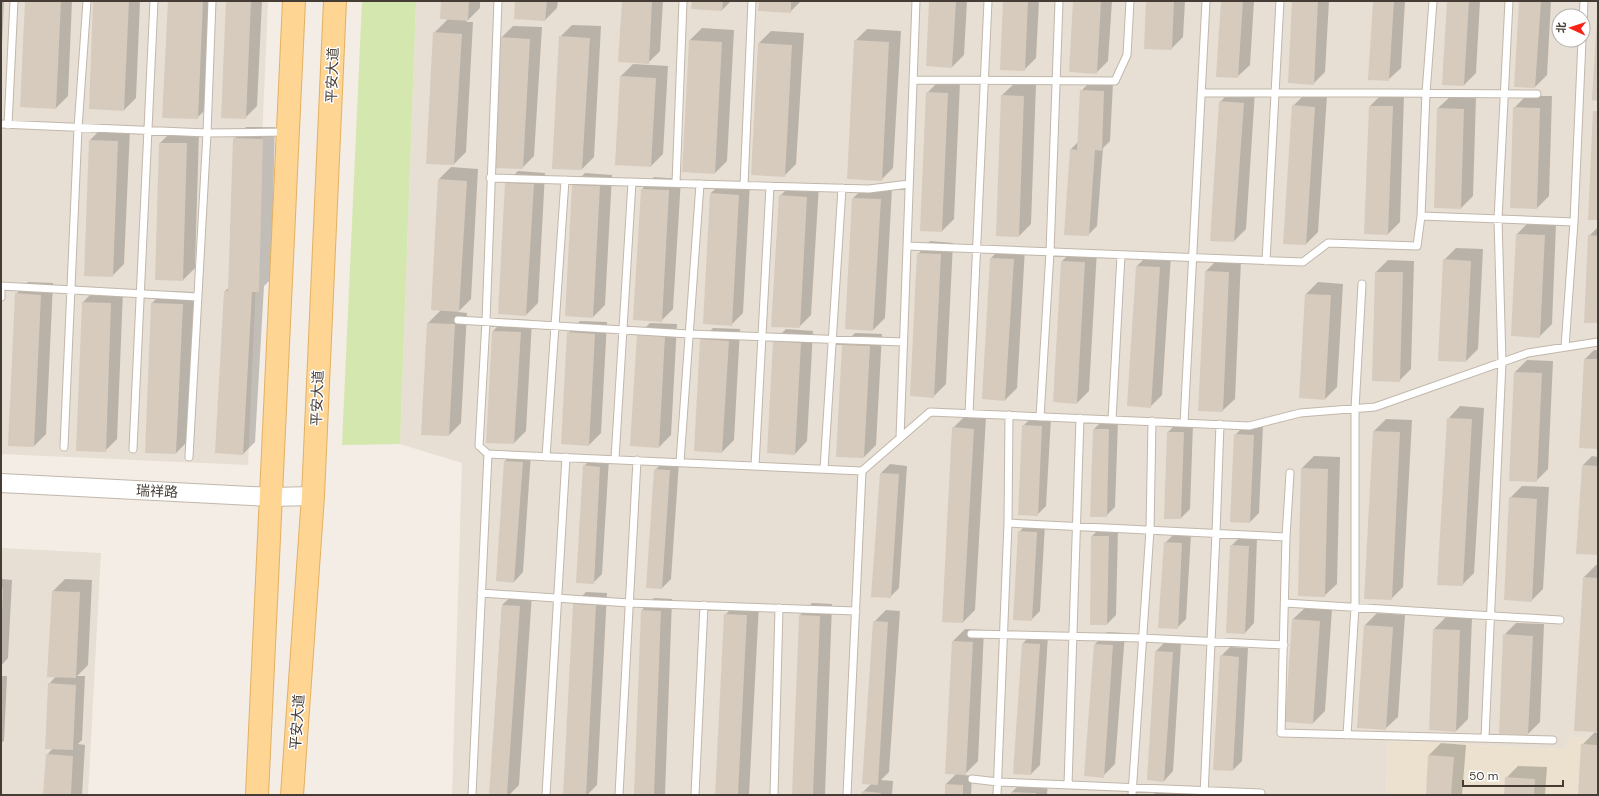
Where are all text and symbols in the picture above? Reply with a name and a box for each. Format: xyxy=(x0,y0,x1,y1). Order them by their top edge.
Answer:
north arrow xyxy=(1551,8,1591,48)
text: 北 xyxy=(1554,22,1568,33)
street label: 平安大道 xyxy=(322,47,342,103)
street label: 平安大道 xyxy=(307,370,327,426)
street label: 瑞祥路 xyxy=(136,481,178,501)
street label: 平安大道 xyxy=(286,693,308,751)
scale bar xyxy=(1463,762,1563,788)
text: 50 m xyxy=(1469,768,1498,784)

